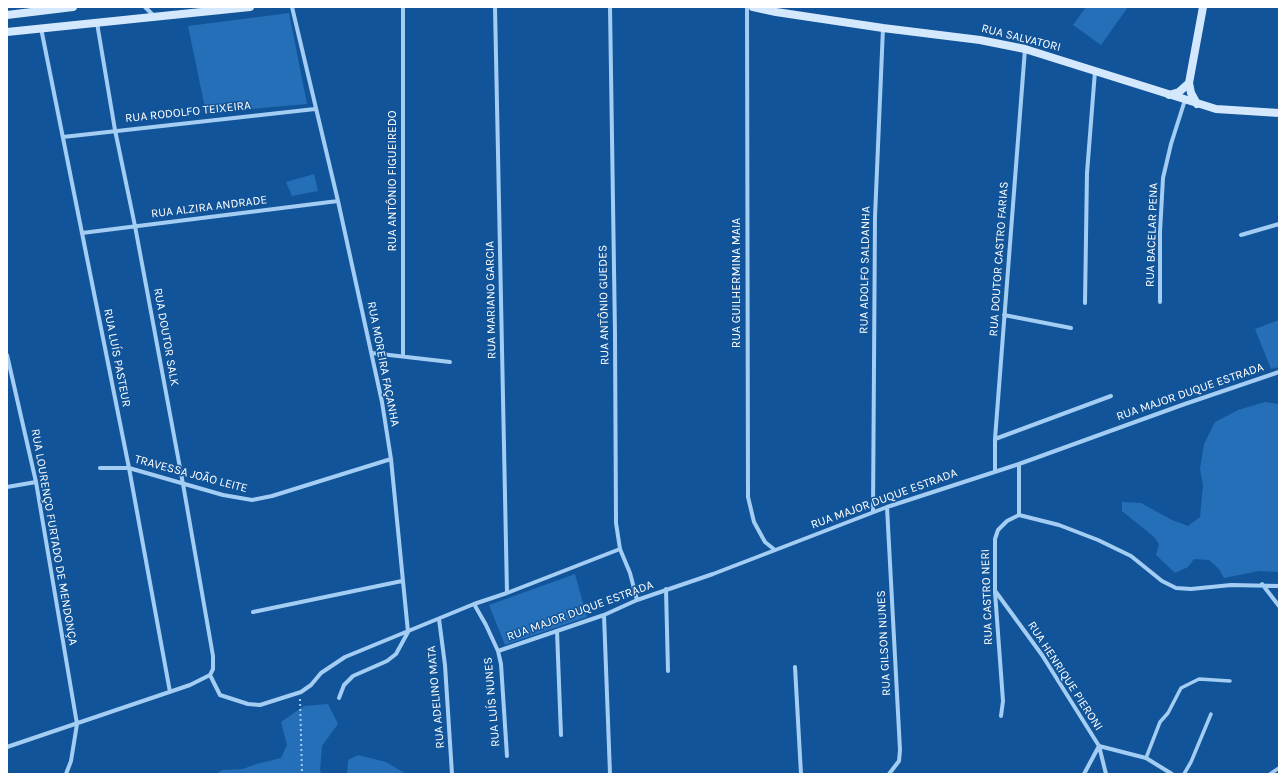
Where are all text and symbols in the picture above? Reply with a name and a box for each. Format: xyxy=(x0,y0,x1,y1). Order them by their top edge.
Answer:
street label: RUA SALVATORI xyxy=(980,21,1062,55)
street label: RUA RODOLFO TEIXEIRA xyxy=(124,98,252,126)
street label: RUA ANTÔNIO FIGUEIREDO xyxy=(386,110,400,252)
street label: RUA DOUTOR CASTRO FARIAS xyxy=(986,181,1012,337)
street label: RUA BACELAR PENA xyxy=(1143,182,1161,288)
street label: RUA ALZIRA ANDRADE xyxy=(150,193,268,221)
street label: RUA ADOLFO SALDANHA xyxy=(857,206,873,334)
street label: RUA GUILHERMINA MAIA xyxy=(730,218,744,348)
street label: RUA MARIANO GARCIA xyxy=(483,241,499,359)
street label: RUA ANTÔNIO GUEDES xyxy=(596,245,612,365)
street label: RUA DOUTOR SALK xyxy=(150,287,182,387)
street label: RUA MOREIRA FAÇANHA xyxy=(364,300,402,428)
street label: RUA LUÍS PASTEUR xyxy=(100,307,134,409)
street label: RUA MAJOR DUQUE ESTRADA xyxy=(1114,360,1266,424)
street label: RUA LOURENÇO FURTADO DE MENDONÇA xyxy=(28,428,80,646)
street label: TRAVESSA JOÃO LEITE xyxy=(133,452,249,496)
street label: RUA MAJOR DUQUE ESTRADA xyxy=(809,466,959,532)
street label: RUA CASTRO NERI xyxy=(978,549,996,645)
street label: RUA MAJOR DUQUE ESTRADA xyxy=(505,578,655,644)
street label: RUA GILSON NUNES xyxy=(874,590,894,696)
street label: RUA HENRIQUE PIERONI xyxy=(1024,619,1106,733)
street label: RUA ADELINO MATA xyxy=(424,645,448,749)
street label: RUA LUÍS NUNES xyxy=(481,656,503,748)

